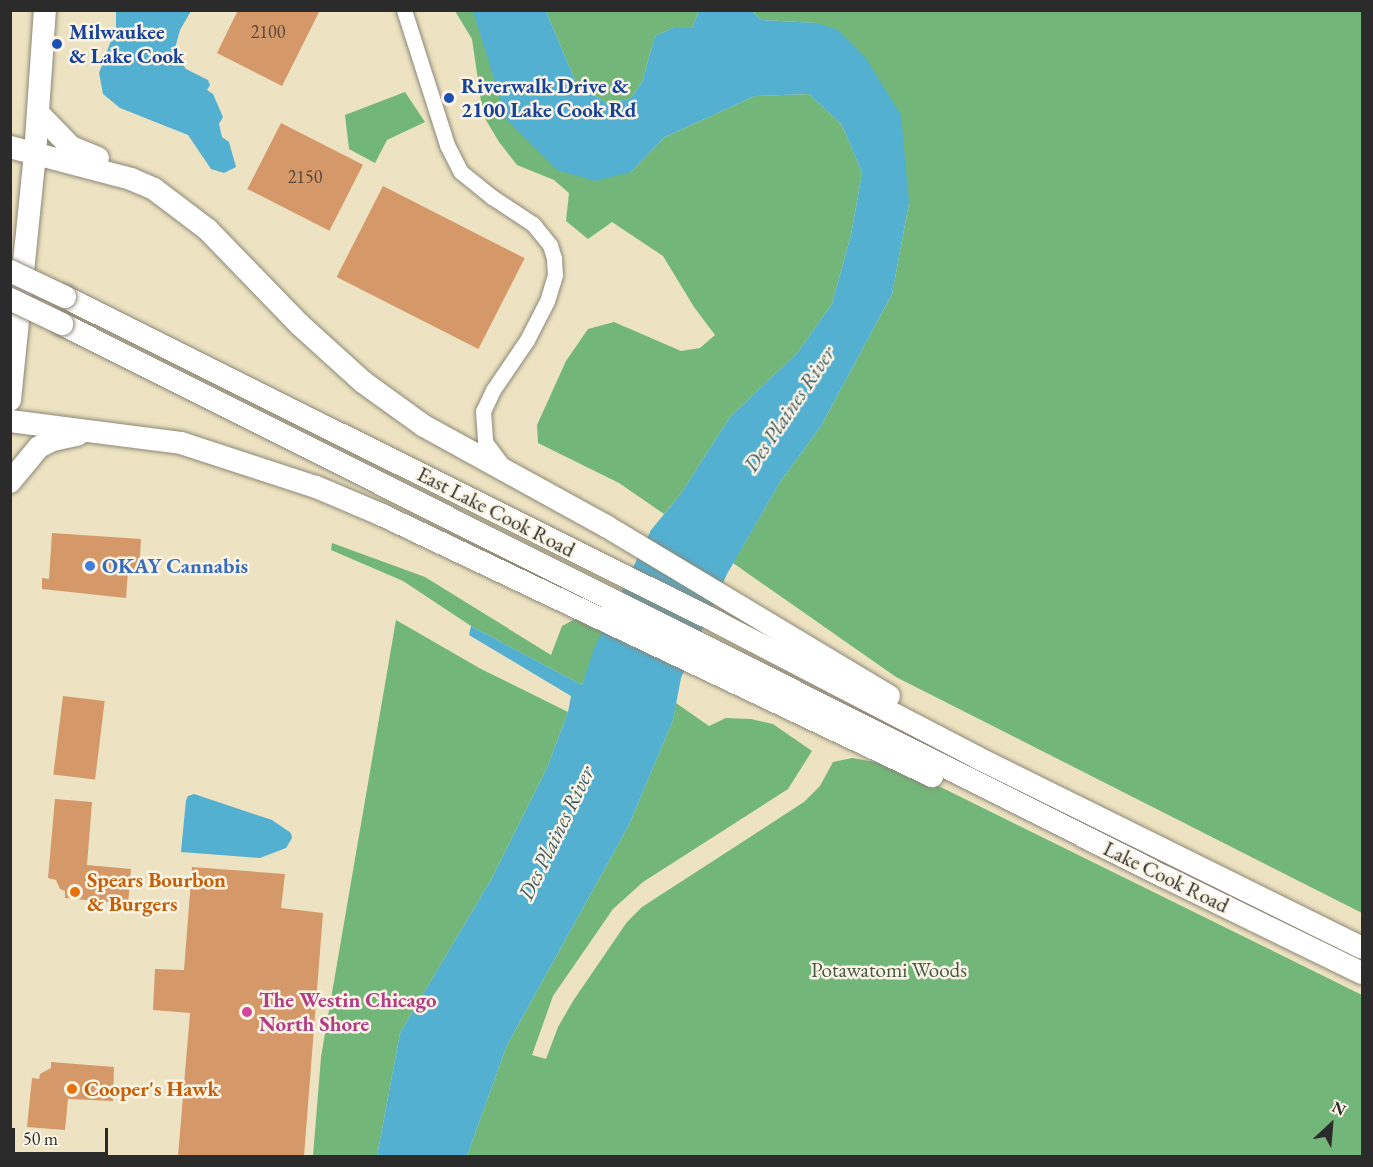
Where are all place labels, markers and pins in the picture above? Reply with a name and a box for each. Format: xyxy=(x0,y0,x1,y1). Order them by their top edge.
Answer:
place label: Milwaukee & Lake Cook xyxy=(69,19,184,69)
marker: Milwaukee & Lake Cook xyxy=(50,37,64,51)
place label: Riverwalk Drive & 2100 Lake Cook Rd xyxy=(461,73,636,123)
marker: Riverwalk Drive & 2100 Lake Cook Rd xyxy=(442,91,456,105)
place label: OKAY Cannabis xyxy=(102,553,248,579)
marker: OKAY Cannabis xyxy=(83,559,97,573)
place label: Spears Bourbon & Burgers xyxy=(87,867,226,917)
marker: Spears Bourbon & Burgers xyxy=(68,885,82,899)
place label: The Westin Chicago North Shore xyxy=(259,987,437,1037)
marker: The Westin Chicago North Shore xyxy=(240,1005,254,1019)
place label: Cooper's Hawk xyxy=(84,1076,219,1102)
marker: Cooper's Hawk xyxy=(65,1082,79,1096)

